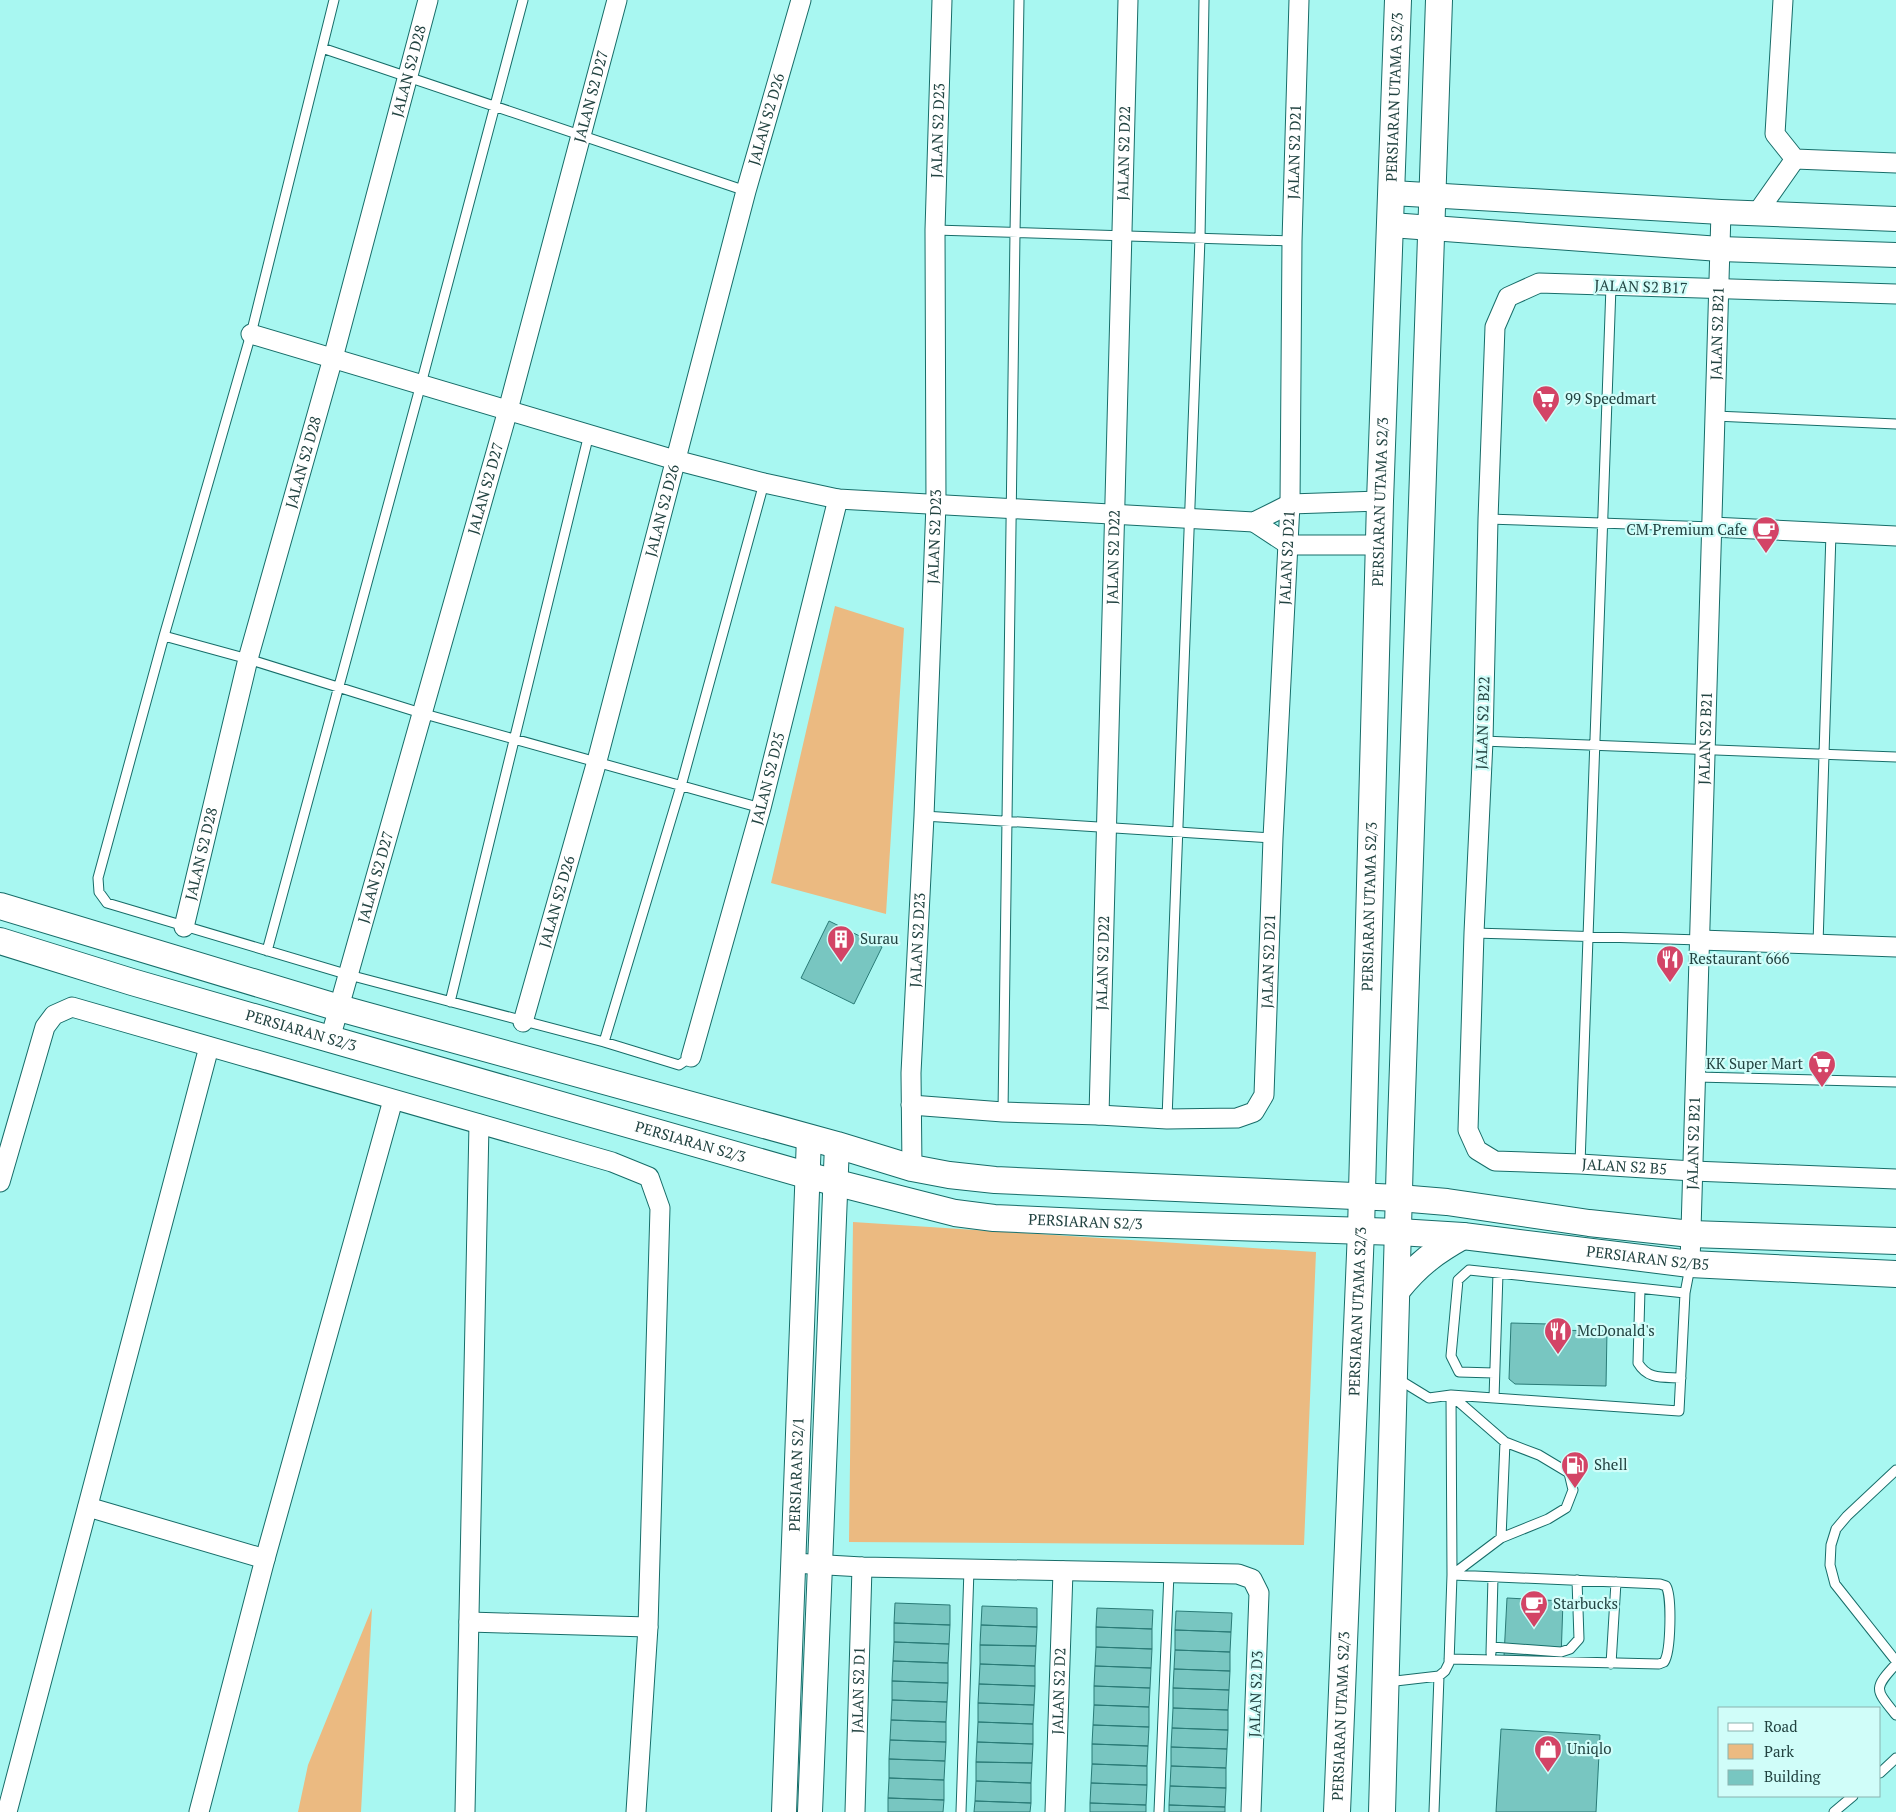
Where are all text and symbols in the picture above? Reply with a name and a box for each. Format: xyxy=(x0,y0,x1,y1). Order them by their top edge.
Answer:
street label: PERSIARAN UTAMA S2/3 xyxy=(1380,12,1407,182)
street label: JALAN S2 D28 xyxy=(386,23,430,119)
street label: JALAN S2 D27 xyxy=(569,48,612,145)
street label: JALAN S2 D26 xyxy=(743,71,788,167)
street label: JALAN S2 D23 xyxy=(926,83,948,178)
street label: JALAN S2 D21 xyxy=(1282,104,1305,199)
street label: JALAN S2 D22 xyxy=(1112,106,1134,201)
street label: JALAN S2 B17 xyxy=(1594,274,1688,298)
street label: JALAN S2 B21 xyxy=(1705,286,1728,380)
supermarket icon: 99 Speedmart xyxy=(1531,384,1561,423)
place label: 99 Speedmart xyxy=(1565,388,1657,408)
street label: JALAN S2 D28 xyxy=(280,414,325,510)
street label: PERSIARAN UTAMA S2/3 xyxy=(1367,417,1392,587)
street label: JALAN S2 D27 xyxy=(462,440,507,537)
street label: JALAN S2 D26 xyxy=(640,462,683,559)
street label: JALAN S2 D23 xyxy=(922,489,945,584)
street label: JALAN S2 D22 xyxy=(1101,509,1124,605)
street label: JALAN S2 D21 xyxy=(1274,510,1299,606)
cafe icon: CM Premium Cafe xyxy=(1751,515,1781,554)
place label: CM Premium Cafe xyxy=(1626,519,1747,539)
street label: JALAN S2 B22 xyxy=(1470,676,1494,770)
street label: JALAN S2 B21 xyxy=(1693,691,1716,785)
street label: JALAN S2 D25 xyxy=(746,730,789,827)
street label: JALAN S2 D28 xyxy=(180,805,221,902)
street label: PERSIARAN UTAMA S2/3 xyxy=(1356,822,1381,992)
street label: JALAN S2 D27 xyxy=(352,829,397,925)
street label: JALAN S2 D26 xyxy=(534,853,579,950)
street label: JALAN S2 D23 xyxy=(904,892,929,988)
street label: JALAN S2 D21 xyxy=(1256,913,1279,1009)
street label: JALAN S2 D22 xyxy=(1091,915,1113,1011)
building icon: Surau xyxy=(826,924,856,963)
place label: Surau xyxy=(860,928,899,948)
restaurant icon: Restaurant 666 xyxy=(1655,944,1685,983)
place label: Restaurant 666 xyxy=(1689,948,1790,968)
street label: PERSIARAN S2/3 xyxy=(243,1004,359,1055)
supermarket icon: KK Super Mart xyxy=(1807,1049,1837,1088)
place label: KK Super Mart xyxy=(1706,1053,1803,1073)
street label: JALAN S2 B21 xyxy=(1681,1096,1704,1190)
street label: PERSIARAN S2/3 xyxy=(633,1116,748,1166)
street label: JALAN S2 B5 xyxy=(1581,1153,1668,1178)
street label: PERSIARAN S2/3 xyxy=(1028,1209,1143,1233)
street label: PERSIARAN UTAMA S2/3 xyxy=(1343,1226,1370,1397)
street label: PERSIARAN S2/B5 xyxy=(1585,1240,1710,1274)
restaurant icon: McDonald's xyxy=(1543,1316,1573,1355)
place label: McDonald's xyxy=(1577,1320,1655,1340)
street label: PERSIARAN S2/1 xyxy=(783,1417,808,1532)
fuel station icon: Shell xyxy=(1560,1450,1590,1489)
place label: Shell xyxy=(1594,1454,1627,1474)
cafe icon: Starbucks xyxy=(1519,1589,1549,1628)
place label: Starbucks xyxy=(1553,1593,1618,1613)
street label: PERSIARAN UTAMA S2/3 xyxy=(1326,1631,1353,1801)
street label: JALAN S2 D1 xyxy=(846,1646,869,1734)
street label: JALAN S2 D2 xyxy=(1047,1647,1069,1735)
street label: JALAN S2 D3 xyxy=(1243,1650,1267,1738)
legend xyxy=(1718,1707,1881,1797)
text: Road xyxy=(1764,1716,1797,1736)
shop icon: Uniqlo xyxy=(1533,1734,1563,1773)
place label: Uniqlo xyxy=(1567,1738,1612,1758)
text: Park xyxy=(1764,1741,1794,1761)
text: Building xyxy=(1764,1766,1822,1786)

